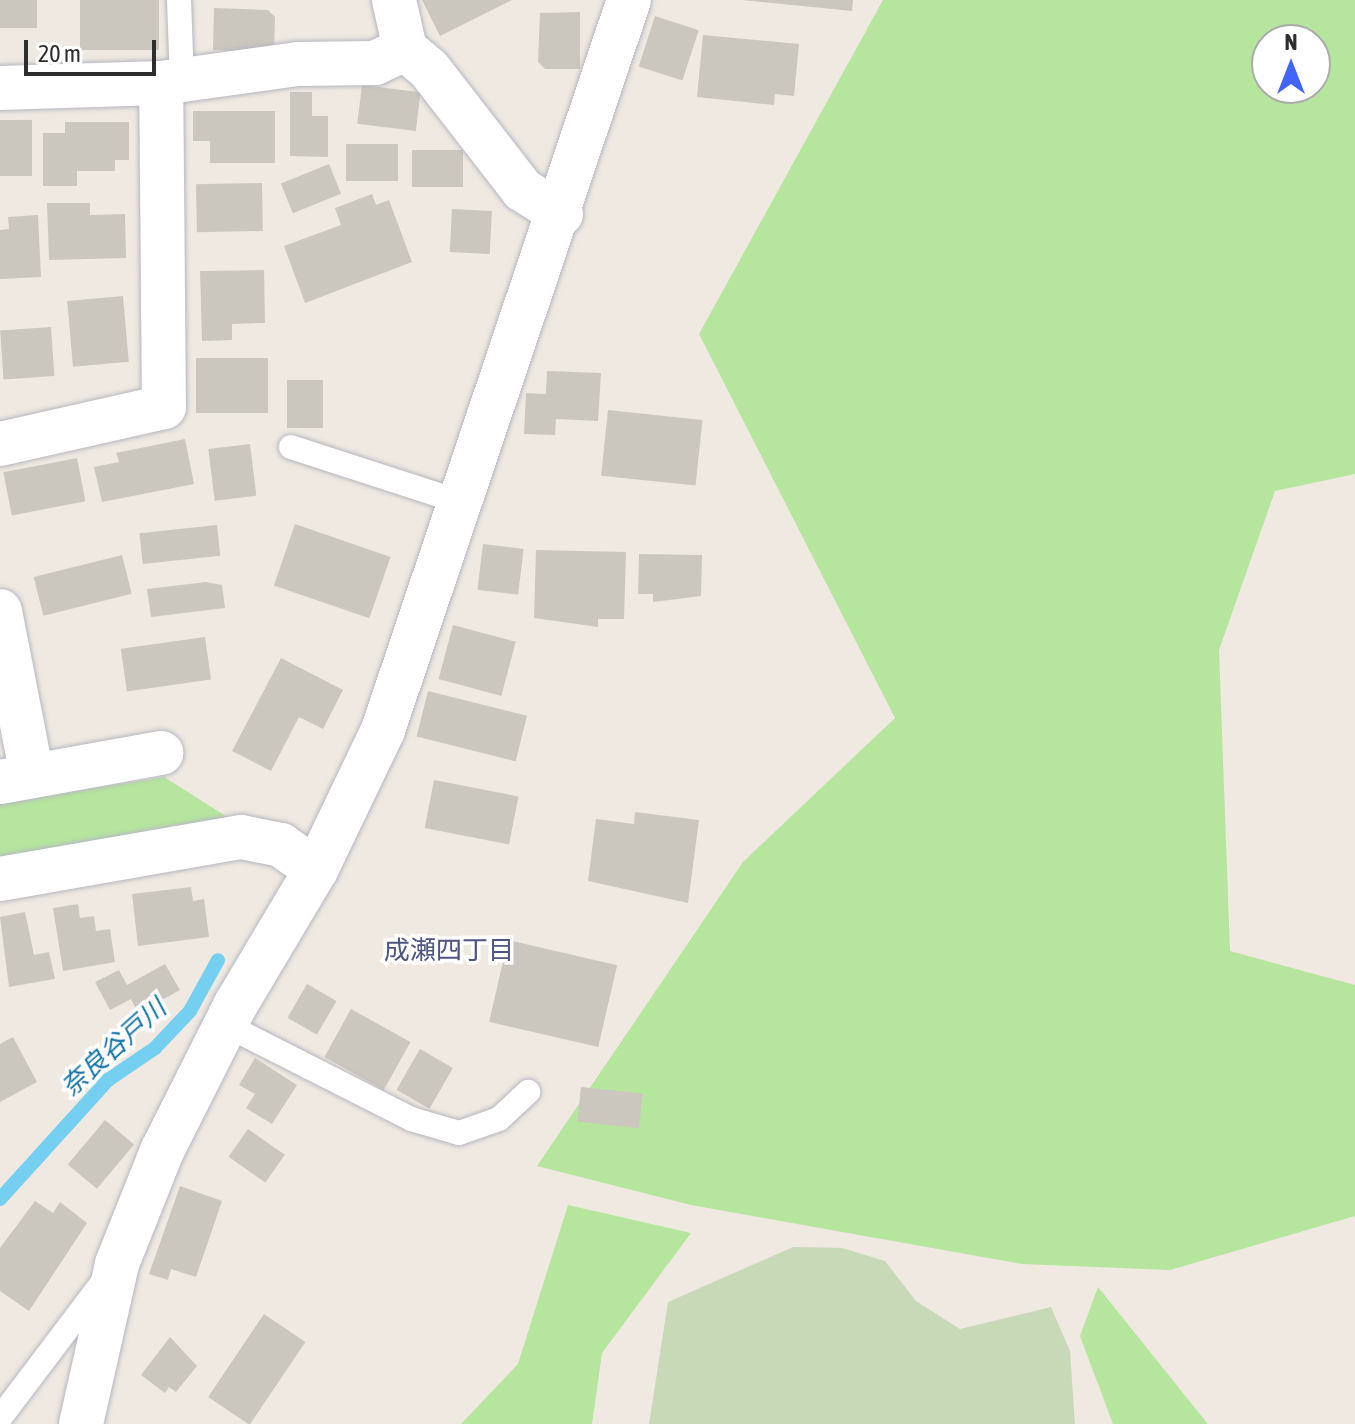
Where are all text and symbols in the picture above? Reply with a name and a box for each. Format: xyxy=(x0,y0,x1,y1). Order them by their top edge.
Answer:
scale bar xyxy=(28,24,160,74)
north arrow xyxy=(1251,24,1331,104)
text: N xyxy=(1285,29,1297,55)
text: 20 m xyxy=(38,40,81,67)
district label: 成瀬四丁目 xyxy=(384,935,514,967)
water label: 奈良谷戸川 xyxy=(55,993,173,1103)

